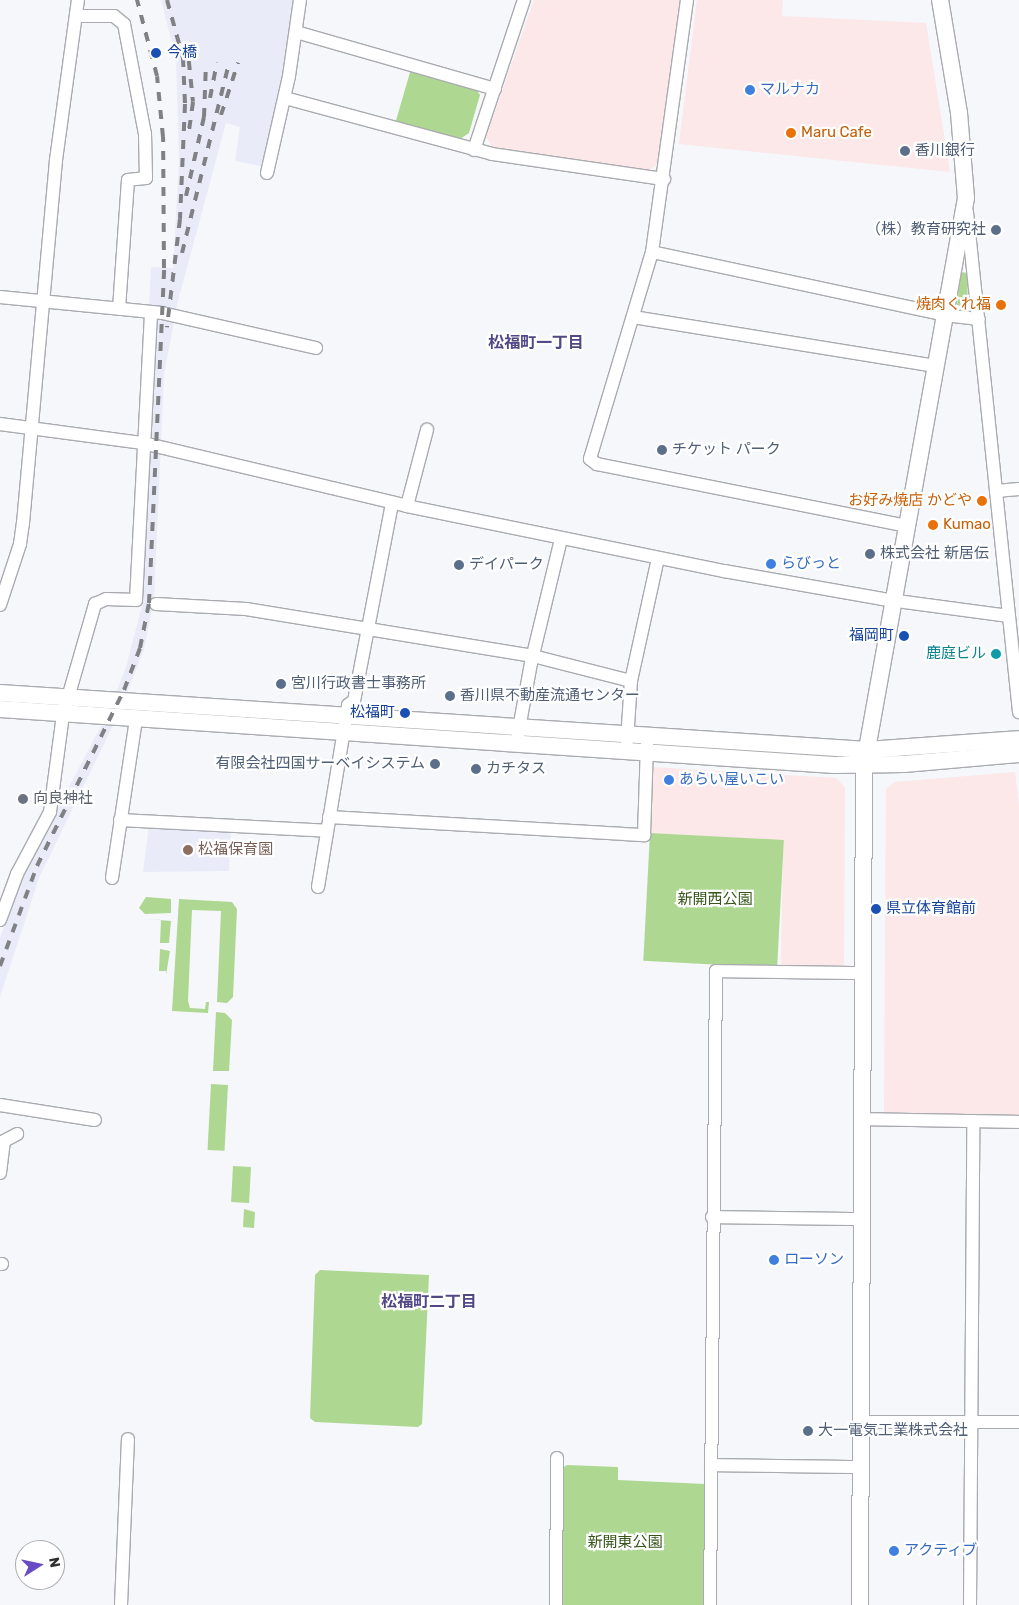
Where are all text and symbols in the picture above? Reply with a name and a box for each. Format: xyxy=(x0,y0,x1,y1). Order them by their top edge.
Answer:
place label: 今橋 xyxy=(167,44,197,62)
marker: 今橋 xyxy=(149,46,163,60)
place label: マルナカ xyxy=(760,81,820,99)
marker: マルナカ xyxy=(744,84,756,96)
place label: Maru Cafe xyxy=(801,124,872,142)
marker: Maru Cafe xyxy=(785,127,797,139)
place label: 香川銀行 xyxy=(915,142,975,160)
marker: 香川銀行 xyxy=(899,145,911,157)
place label: （株）教育研究社 xyxy=(866,221,986,239)
marker: （株）教育研究社 xyxy=(990,224,1002,236)
place label: 焼肉くれ福 xyxy=(916,296,991,314)
marker: 焼肉くれ福 xyxy=(995,299,1007,311)
district label: 松福町一丁目 xyxy=(488,333,584,353)
place label: チケット パーク xyxy=(672,441,781,459)
marker: チケット パーク xyxy=(656,444,668,456)
place label: お好み焼店 かどや xyxy=(848,492,972,510)
marker: お好み焼店 かどや xyxy=(976,495,988,507)
place label: Kumao xyxy=(943,516,991,534)
marker: Kumao xyxy=(927,519,939,531)
place label: 株式会社 新居伝 xyxy=(880,545,989,563)
marker: 株式会社 新居伝 xyxy=(864,548,876,560)
place label: らびっと xyxy=(781,555,841,573)
place label: デイパーク xyxy=(469,556,544,574)
marker: らびっと xyxy=(765,558,777,570)
marker: デイパーク xyxy=(453,559,465,571)
place label: 福岡町 xyxy=(849,627,894,645)
marker: 福岡町 xyxy=(898,630,910,642)
place label: 鹿庭ビル xyxy=(926,645,986,663)
marker: 鹿庭ビル xyxy=(990,648,1002,660)
place label: 宮川行政書士事務所 xyxy=(291,675,426,693)
marker: 宮川行政書士事務所 xyxy=(275,678,287,690)
place label: 香川県不動産流通センター xyxy=(460,687,640,705)
marker: 香川県不動産流通センター xyxy=(444,690,456,702)
place label: 松福町 xyxy=(350,704,395,722)
marker: 松福町 xyxy=(399,707,411,719)
place label: 有限会社四国サーベイシステム xyxy=(215,755,425,773)
marker: 有限会社四国サーベイシステム xyxy=(429,758,441,770)
place label: カチタス xyxy=(486,760,546,778)
marker: カチタス xyxy=(470,763,482,775)
place label: あらい屋いこい xyxy=(679,771,784,789)
marker: あらい屋いこい xyxy=(663,774,675,786)
place label: 向良神社 xyxy=(33,790,93,808)
marker: 向良神社 xyxy=(17,793,29,805)
place label: 松福保育園 xyxy=(198,841,273,859)
marker: 松福保育園 xyxy=(182,844,194,856)
park label: 新開西公園 xyxy=(678,891,752,909)
place label: 県立体育館前 xyxy=(886,900,976,918)
marker: 県立体育館前 xyxy=(870,903,882,915)
place label: ローソン xyxy=(784,1251,844,1269)
marker: ローソン xyxy=(768,1254,780,1266)
district label: 松福町二丁目 xyxy=(381,1292,477,1312)
place label: 大一電気工業株式会社 xyxy=(818,1422,968,1440)
marker: 大一電気工業株式会社 xyxy=(802,1425,814,1437)
park label: 新開東公園 xyxy=(588,1534,662,1552)
north arrow xyxy=(15,1540,65,1590)
place label: アクティブ xyxy=(904,1542,979,1560)
marker: アクティブ xyxy=(888,1545,900,1557)
text: N xyxy=(45,1556,64,1569)

